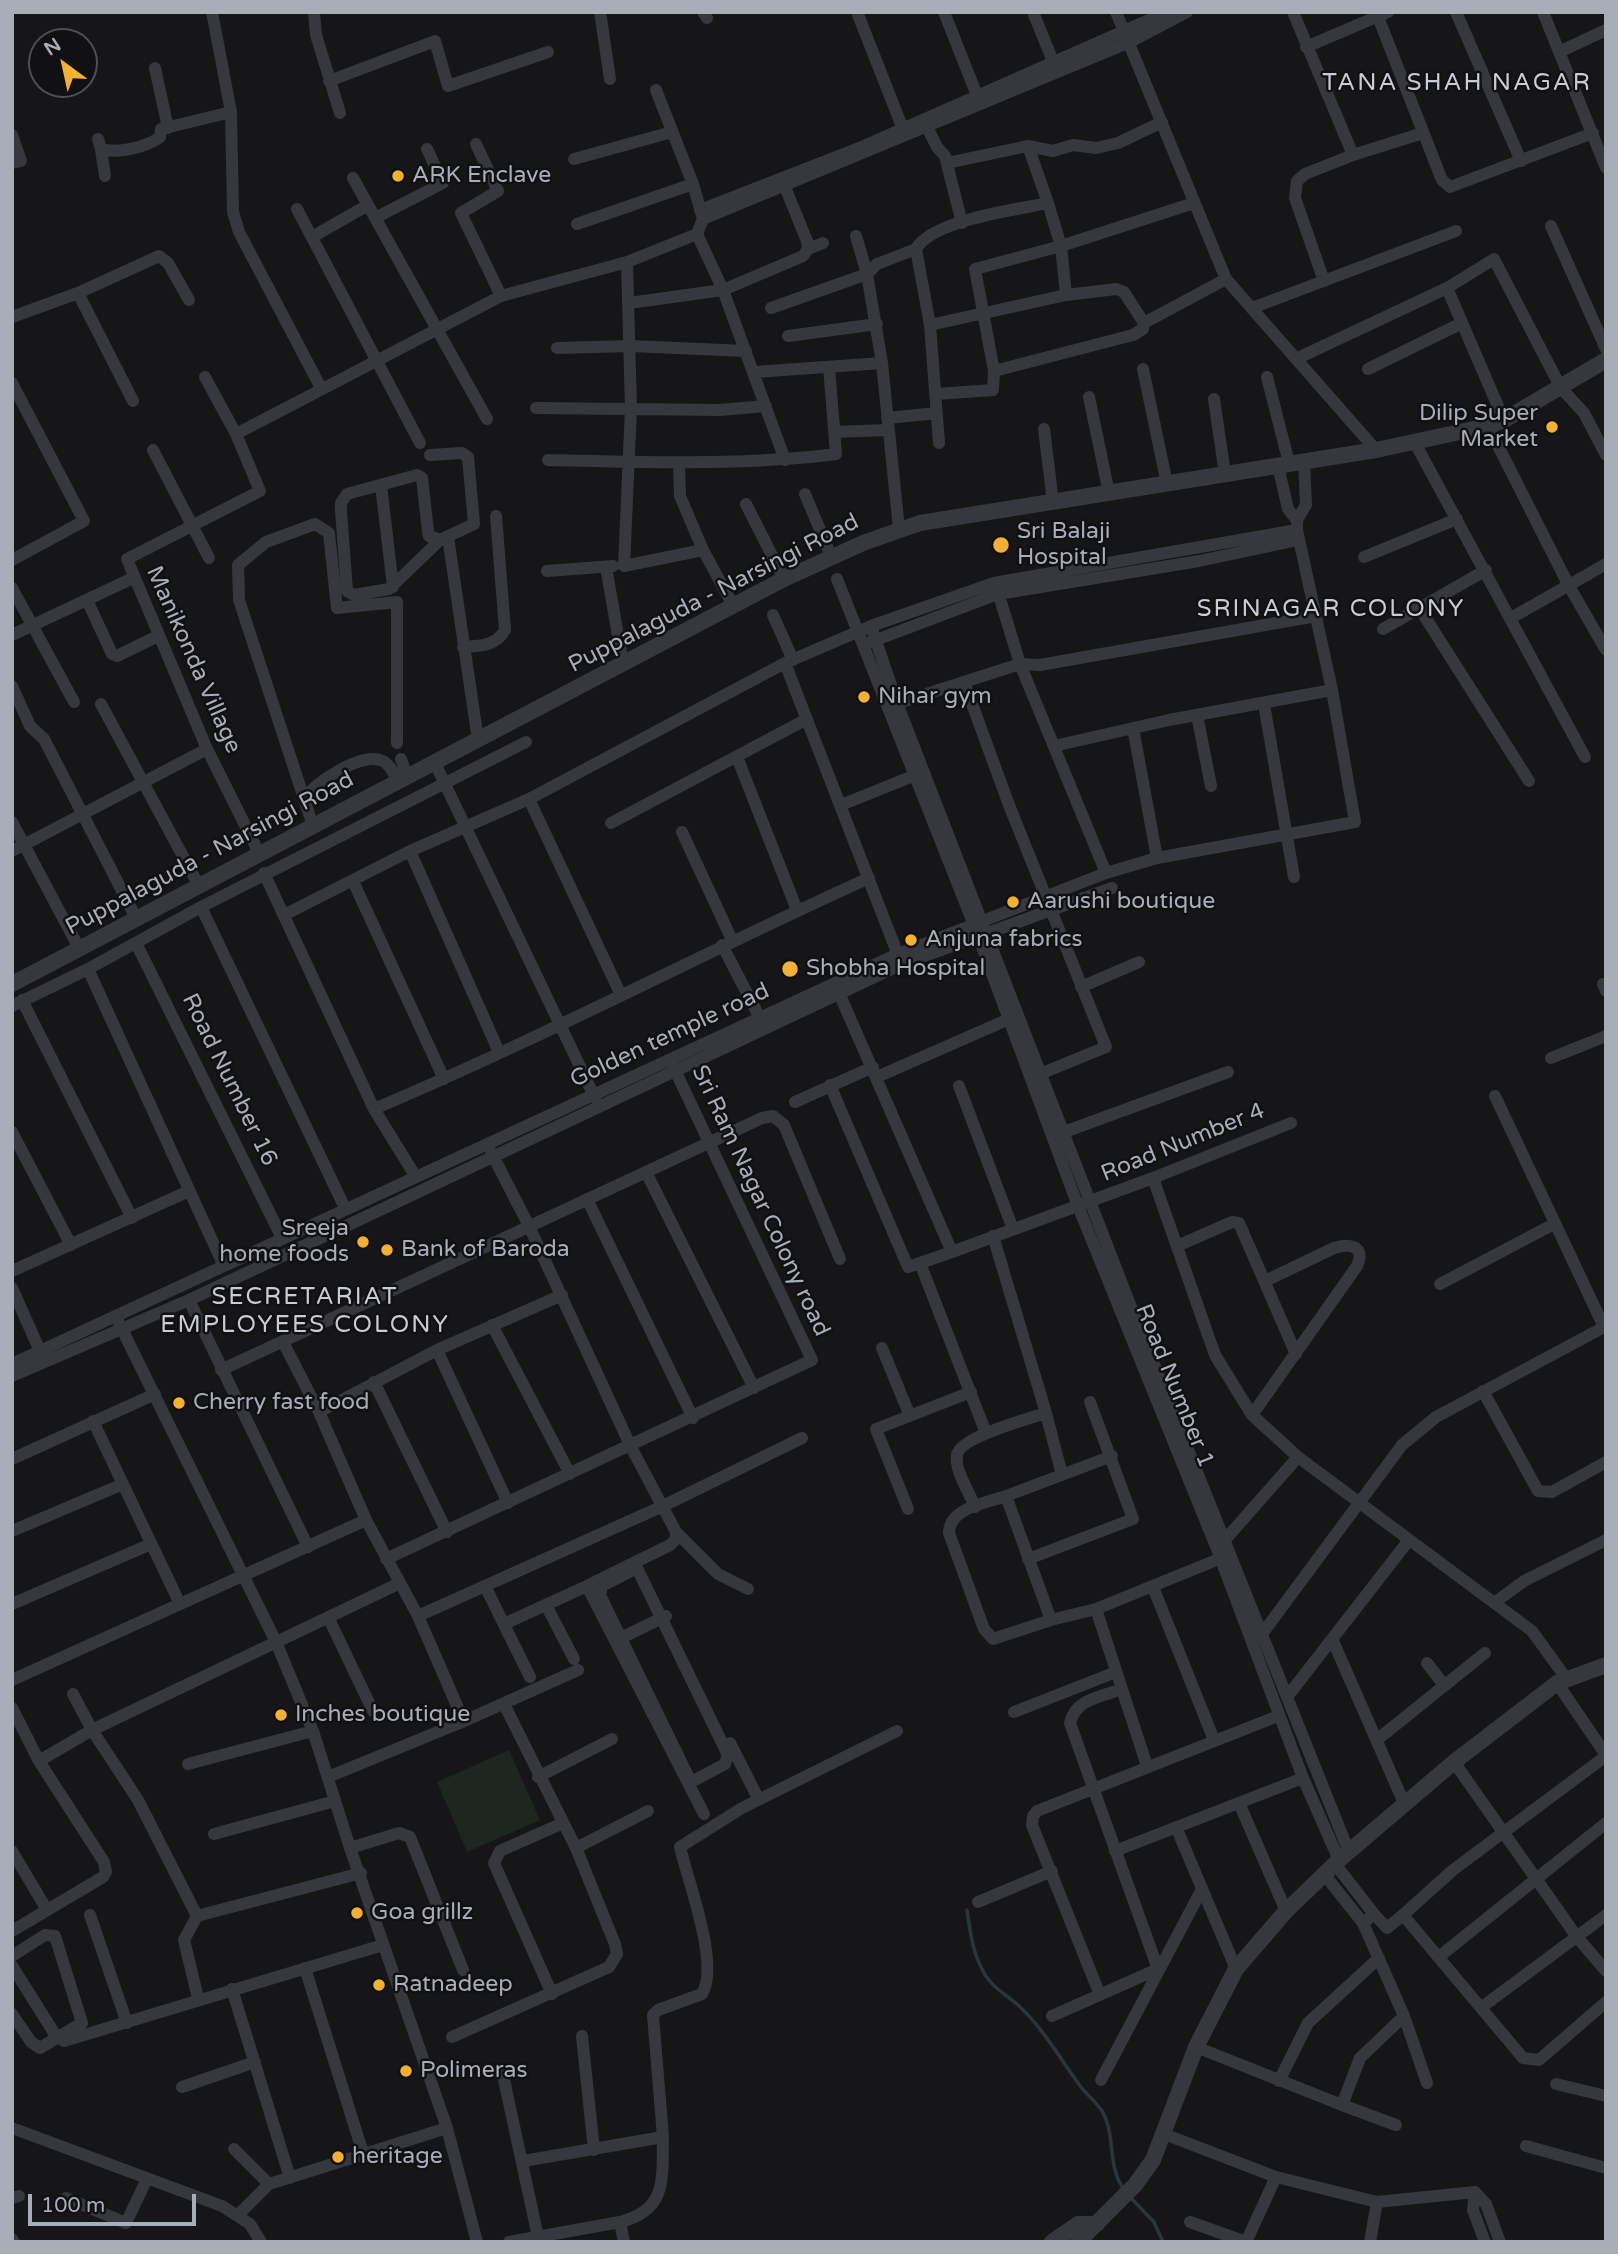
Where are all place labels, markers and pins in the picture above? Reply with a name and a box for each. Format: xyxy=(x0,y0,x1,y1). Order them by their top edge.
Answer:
place label: ARK Enclave xyxy=(412,162,551,190)
marker: ARK Enclave xyxy=(390,168,406,184)
place label: Dilip Super Market xyxy=(1419,400,1538,454)
marker: Dilip Super Market xyxy=(1544,419,1560,435)
place label: Sri Balaji Hospital xyxy=(1017,518,1111,572)
marker: Sri Balaji Hospital xyxy=(991,535,1011,555)
place label: Nihar gym xyxy=(878,683,992,711)
marker: Nihar gym xyxy=(856,689,872,705)
place label: Aarushi boutique xyxy=(1027,888,1215,916)
marker: Aarushi boutique xyxy=(1005,894,1021,910)
place label: Anjuna fabrics xyxy=(925,926,1082,954)
marker: Anjuna fabrics xyxy=(903,932,919,948)
place label: Shobha Hospital xyxy=(806,955,985,983)
marker: Shobha Hospital xyxy=(780,959,800,979)
place label: Sreeja home foods xyxy=(219,1215,349,1269)
marker: Sreeja home foods xyxy=(355,1234,371,1250)
place label: Bank of Baroda xyxy=(401,1236,570,1264)
marker: Bank of Baroda xyxy=(379,1242,395,1258)
place label: Cherry fast food xyxy=(193,1389,370,1417)
marker: Cherry fast food xyxy=(171,1395,187,1411)
place label: Inches boutique xyxy=(295,1701,470,1729)
marker: Inches boutique xyxy=(273,1707,289,1723)
place label: Goa grillz xyxy=(371,1899,473,1927)
marker: Goa grillz xyxy=(349,1905,365,1921)
place label: Ratnadeep xyxy=(393,1971,513,1999)
marker: Ratnadeep xyxy=(371,1977,387,1993)
place label: Polimeras xyxy=(420,2057,527,2085)
marker: Polimeras xyxy=(398,2063,414,2079)
place label: heritage xyxy=(352,2143,443,2171)
marker: heritage xyxy=(330,2149,346,2165)

